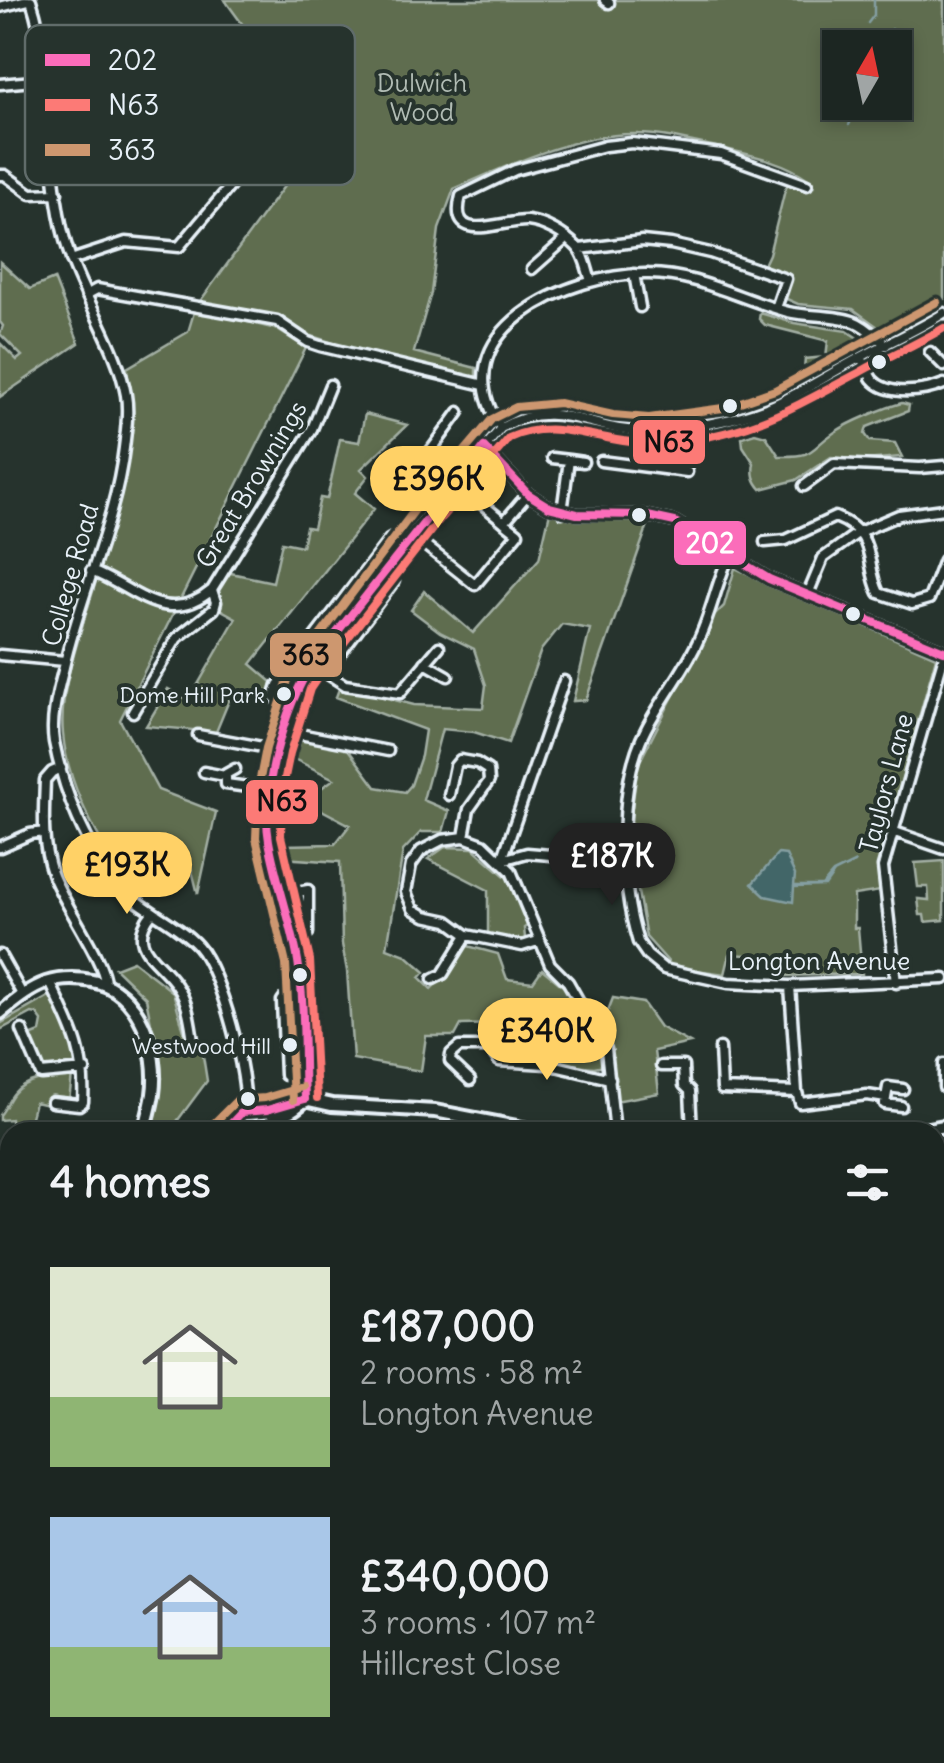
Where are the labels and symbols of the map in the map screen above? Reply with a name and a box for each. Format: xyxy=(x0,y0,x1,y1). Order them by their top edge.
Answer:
legend xyxy=(25,25,355,185)
north arrow xyxy=(822,30,912,120)
text: 202 xyxy=(108,42,157,78)
park label: Dulwich Wood xyxy=(377,67,467,128)
text: N63 xyxy=(108,87,159,123)
text: 363 xyxy=(108,132,156,168)
unlabelled marker xyxy=(869,352,889,372)
street label: Great Brownings xyxy=(188,395,314,573)
unlabelled marker xyxy=(720,396,740,416)
line badge: N63 xyxy=(631,418,707,466)
text: N63 xyxy=(643,424,695,460)
pin: £396K xyxy=(368,446,508,531)
street label: College Road xyxy=(34,500,106,650)
unlabelled marker xyxy=(629,505,649,525)
line badge: 202 xyxy=(672,519,748,567)
text: 202 xyxy=(685,525,735,561)
unlabelled marker xyxy=(843,604,863,624)
line badge: 363 xyxy=(268,631,344,679)
text: 363 xyxy=(282,637,330,673)
place label: Dome Hill Park xyxy=(119,681,265,709)
marker: Dome Hill Park xyxy=(274,684,294,704)
street label: Taylors Lane xyxy=(852,710,920,856)
line badge: N63 xyxy=(244,778,320,826)
text: N63 xyxy=(256,783,308,819)
pin: £187K xyxy=(542,823,682,908)
pin: £193K xyxy=(57,832,197,917)
street label: Longton Avenue xyxy=(728,945,910,977)
unlabelled marker xyxy=(290,965,310,985)
pin: £340K xyxy=(477,998,617,1083)
place label: Westwood Hill xyxy=(132,1032,271,1060)
marker: Westwood Hill xyxy=(280,1035,300,1055)
unlabelled marker xyxy=(238,1089,258,1109)

